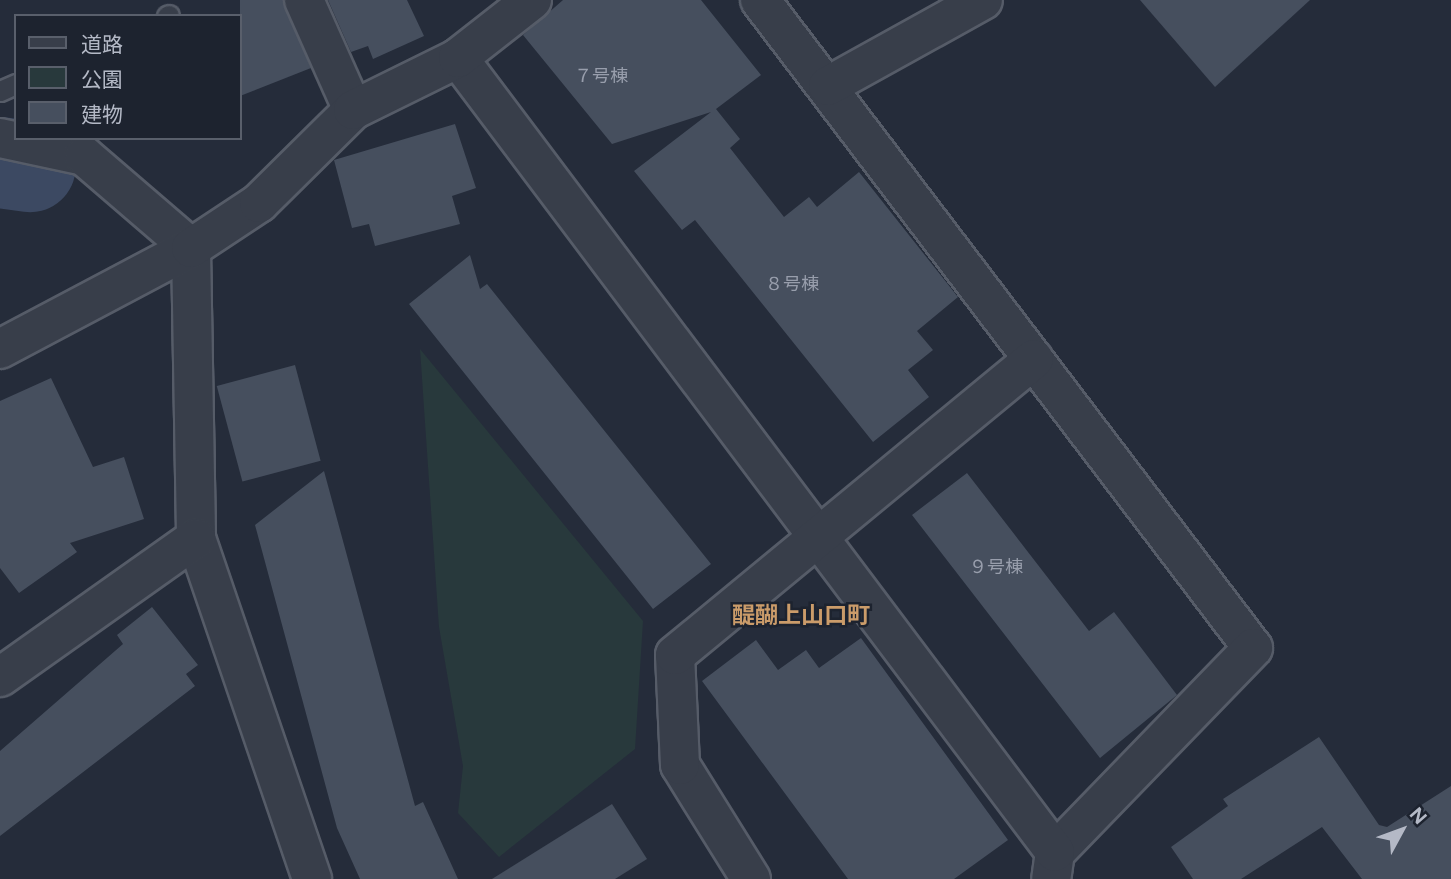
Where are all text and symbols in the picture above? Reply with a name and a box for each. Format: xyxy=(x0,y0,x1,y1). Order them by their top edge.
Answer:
legend xyxy=(14,14,242,140)
text: 道路 xyxy=(81,32,123,57)
house number: ７号棟 xyxy=(574,65,628,87)
text: 公園 xyxy=(81,67,123,92)
text: 建物 xyxy=(81,102,123,127)
house number: ８号棟 xyxy=(765,273,819,295)
house number: ９号棟 xyxy=(969,556,1023,578)
district label: 醍醐上山口町 xyxy=(732,601,870,629)
north arrow xyxy=(1367,795,1437,865)
text: N xyxy=(1405,803,1432,829)

